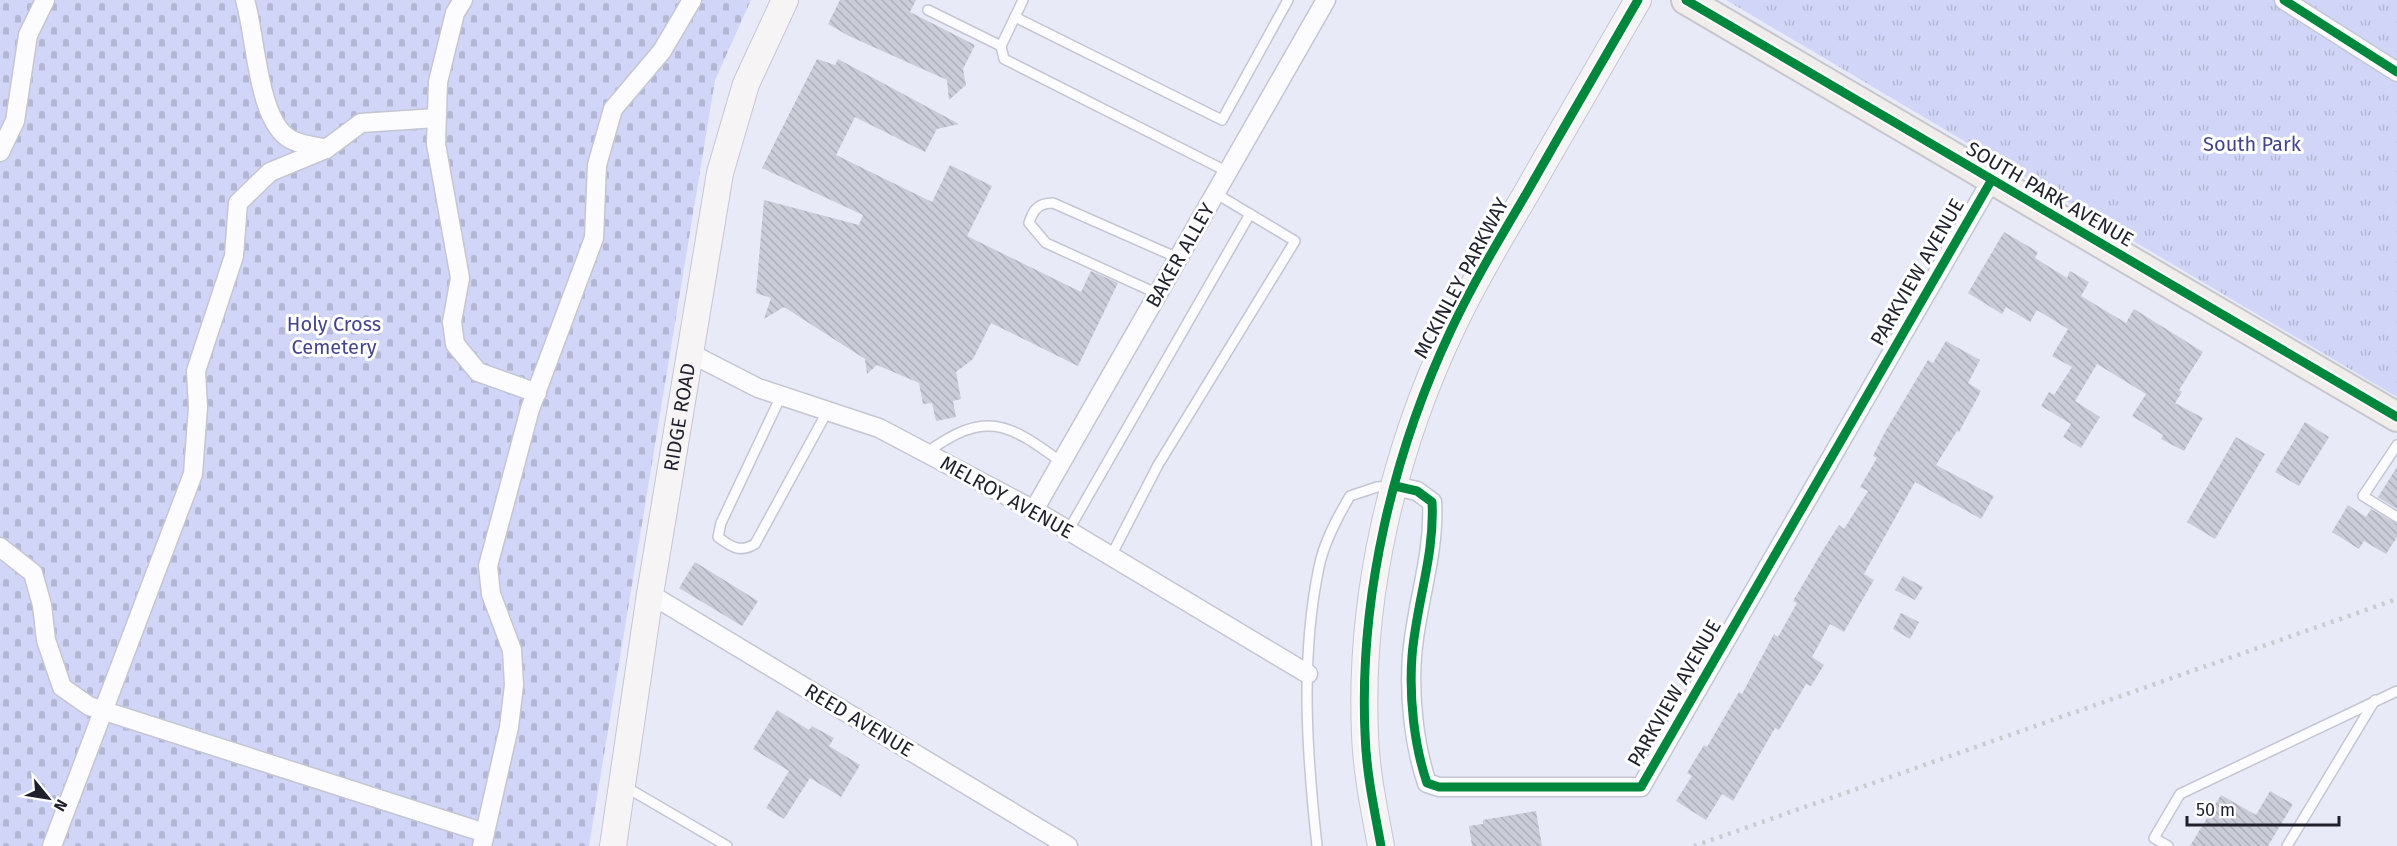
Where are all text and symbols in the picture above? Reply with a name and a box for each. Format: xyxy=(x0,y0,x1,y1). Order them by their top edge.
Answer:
park label: South Park xyxy=(2203,132,2302,156)
street label: SOUTH PARK AVENUE xyxy=(1962,136,2138,252)
street label: MCKINLEY PARKWAY xyxy=(1408,194,1514,362)
street label: PARKVIEW AVENUE xyxy=(1865,194,1969,350)
street label: BAKER ALLEY xyxy=(1141,199,1219,311)
park label: Holy Cross Cemetery xyxy=(287,312,381,359)
street label: RIDGE ROAD xyxy=(659,361,700,473)
street label: MELROY AVENUE xyxy=(936,451,1078,543)
street label: PARKVIEW AVENUE xyxy=(1622,615,1726,771)
street label: REED AVENUE xyxy=(800,678,918,762)
north arrow xyxy=(18,768,78,828)
scale bar xyxy=(2187,789,2338,827)
text: N xyxy=(50,796,71,815)
text: 50 m xyxy=(2196,799,2235,821)

